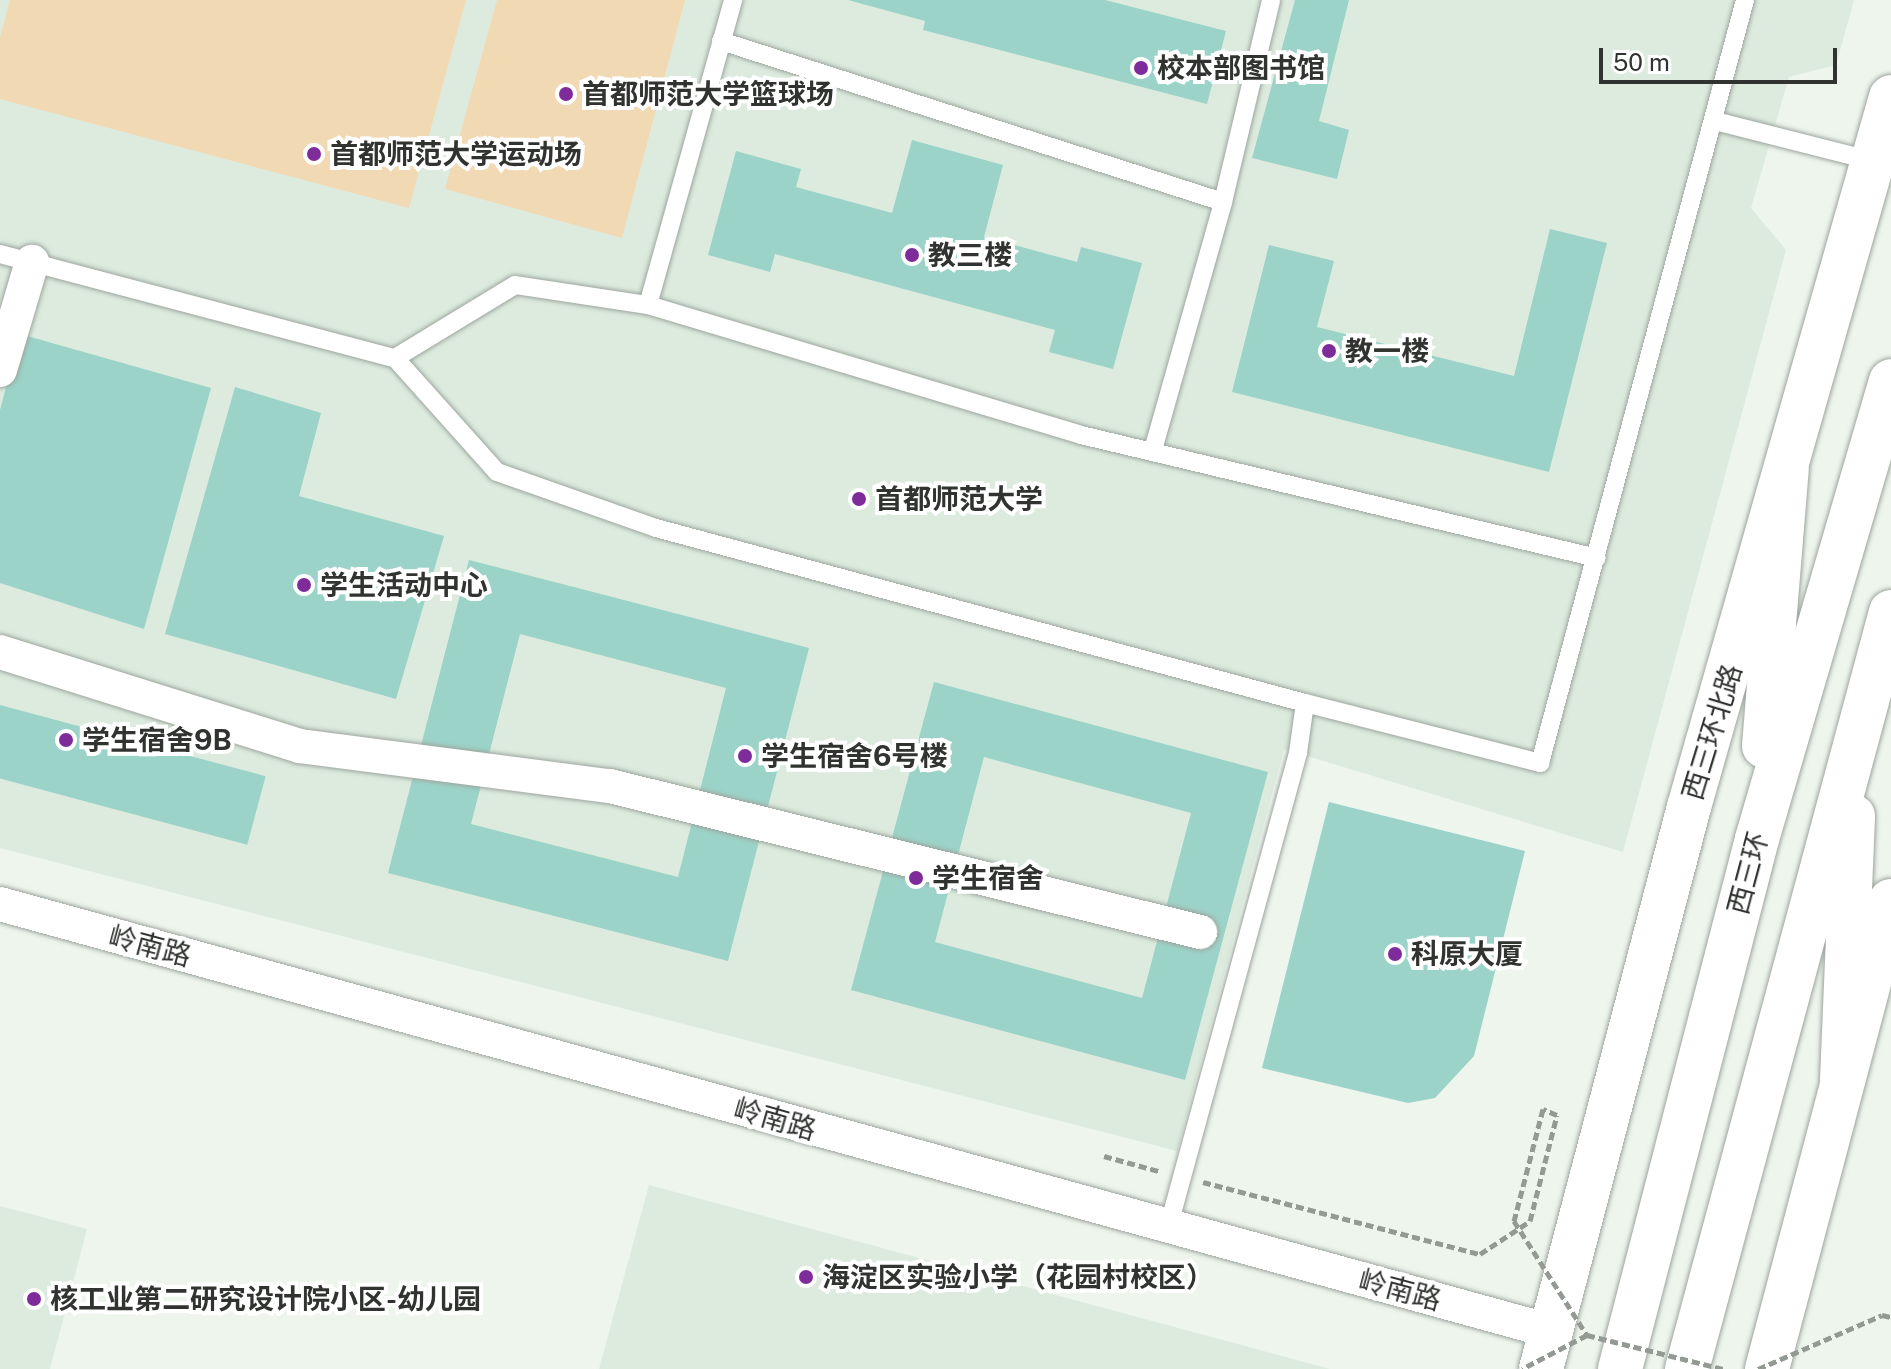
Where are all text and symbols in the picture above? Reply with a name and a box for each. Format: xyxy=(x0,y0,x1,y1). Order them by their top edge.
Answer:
scale bar xyxy=(1603,32,1841,82)
text: 50 m xyxy=(1613,48,1670,76)
place label: 校本部图书馆 xyxy=(1157,51,1325,85)
marker: 校本部图书馆 xyxy=(1132,59,1150,77)
place label: 首都师范大学篮球场 xyxy=(582,77,834,111)
marker: 首都师范大学篮球场 xyxy=(557,85,575,103)
place label: 首都师范大学运动场 xyxy=(330,137,582,171)
marker: 首都师范大学运动场 xyxy=(305,145,323,163)
place label: 教三楼 xyxy=(928,238,1012,272)
marker: 教三楼 xyxy=(903,246,921,264)
place label: 教一楼 xyxy=(1345,334,1429,368)
marker: 教一楼 xyxy=(1320,342,1338,360)
place label: 首都师范大学 xyxy=(875,482,1043,516)
marker: 首都师范大学 xyxy=(850,490,868,508)
place label: 学生活动中心 xyxy=(320,568,488,602)
marker: 学生活动中心 xyxy=(295,576,313,594)
street label: 西三环北路 xyxy=(1675,660,1749,804)
place label: 学生宿舍9B xyxy=(82,723,232,757)
marker: 学生宿舍9B xyxy=(57,731,75,749)
place label: 学生宿舍6号楼 xyxy=(761,739,947,773)
marker: 学生宿舍6号楼 xyxy=(736,747,754,765)
street label: 西三环 xyxy=(1721,828,1775,918)
place label: 学生宿舍 xyxy=(932,861,1044,895)
marker: 学生宿舍 xyxy=(907,869,925,887)
street label: 岭南路 xyxy=(105,919,195,973)
place label: 科原大厦 xyxy=(1411,937,1523,971)
marker: 科原大厦 xyxy=(1386,945,1404,963)
street label: 岭南路 xyxy=(730,1091,820,1147)
place label: 海淀区实验小学（花园村校区） xyxy=(822,1260,1214,1294)
street label: 岭南路 xyxy=(1355,1263,1445,1317)
marker: 海淀区实验小学（花园村校区） xyxy=(797,1268,815,1286)
place label: 核工业第二研究设计院小区-幼儿园 xyxy=(50,1282,481,1316)
marker: 核工业第二研究设计院小区-幼儿园 xyxy=(25,1290,43,1308)

